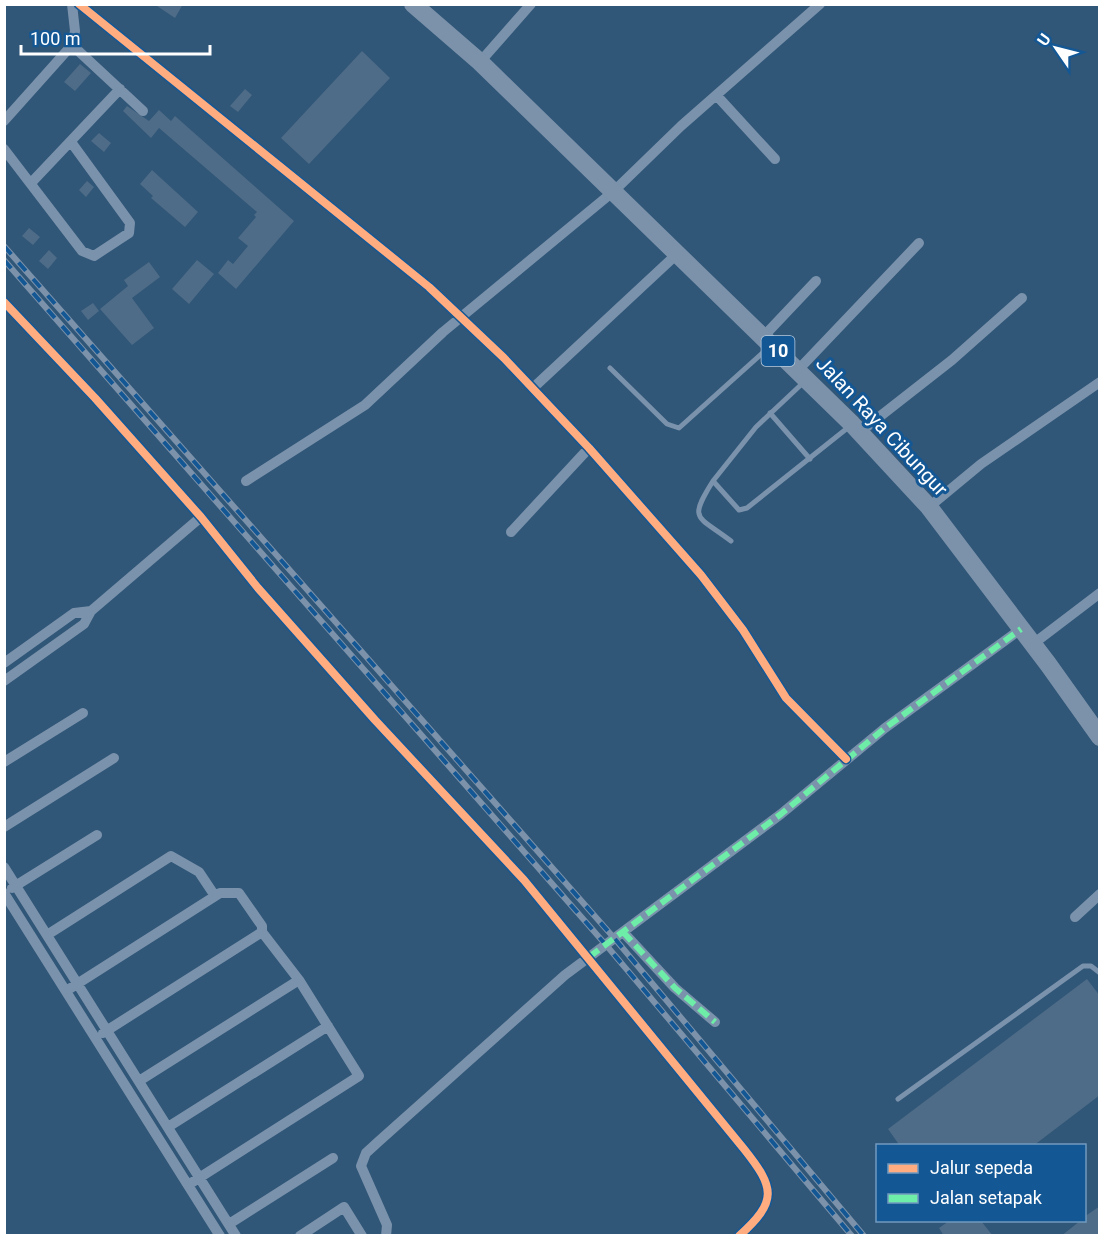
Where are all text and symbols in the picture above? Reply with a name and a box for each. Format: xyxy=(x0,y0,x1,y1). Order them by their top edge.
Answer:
scale bar xyxy=(21,18,210,56)
north arrow xyxy=(1026,18,1086,78)
text: 100 m xyxy=(30,28,81,49)
text: U xyxy=(1033,30,1055,49)
road number: 10 xyxy=(762,336,794,366)
street label: Jalan Raya Cibungur xyxy=(811,351,953,501)
legend xyxy=(876,1144,1086,1222)
text: Jalur sepeda xyxy=(930,1157,1033,1178)
text: Jalan setapak xyxy=(930,1187,1043,1208)

